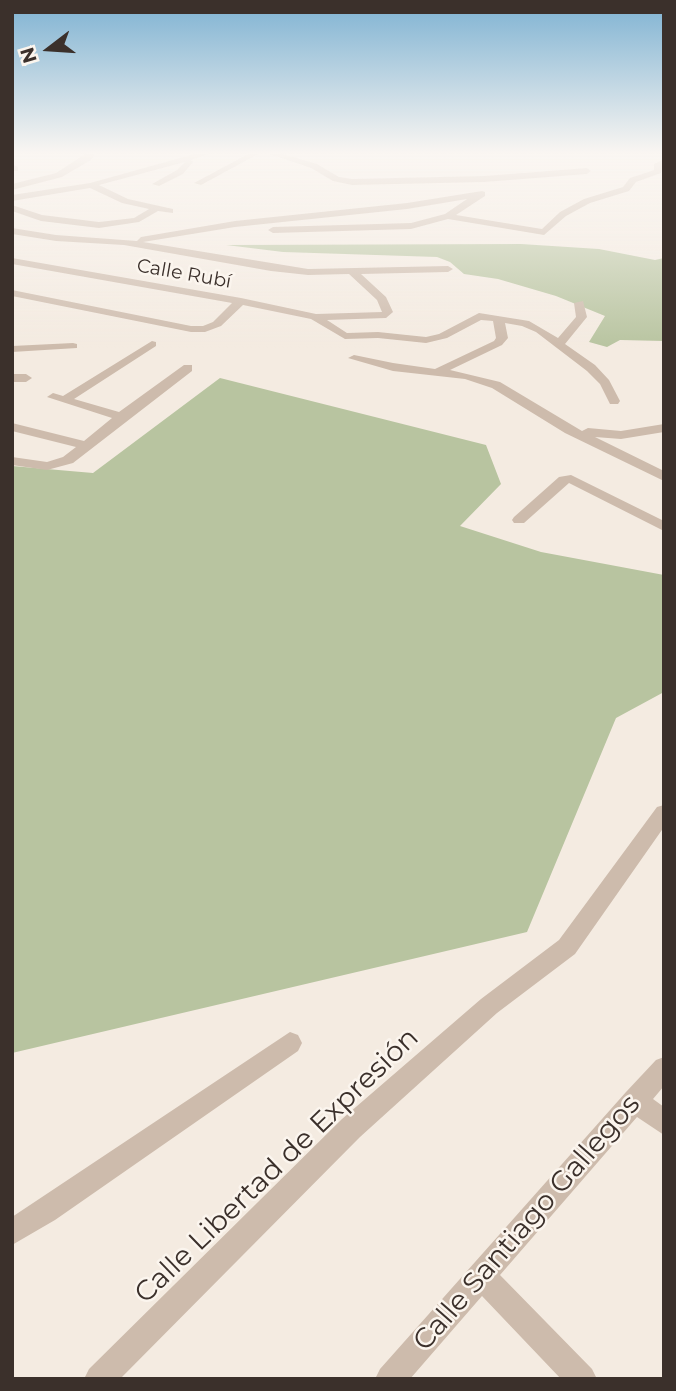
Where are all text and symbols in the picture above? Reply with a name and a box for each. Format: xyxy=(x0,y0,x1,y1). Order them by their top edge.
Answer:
north arrow xyxy=(14,14,84,84)
text: N xyxy=(15,45,42,66)
street label: Calle Rubí xyxy=(135,254,233,294)
street label: Calle Libertad de Expresión xyxy=(128,1021,426,1311)
street label: Calle Santiago Gallegos xyxy=(407,1088,647,1358)

